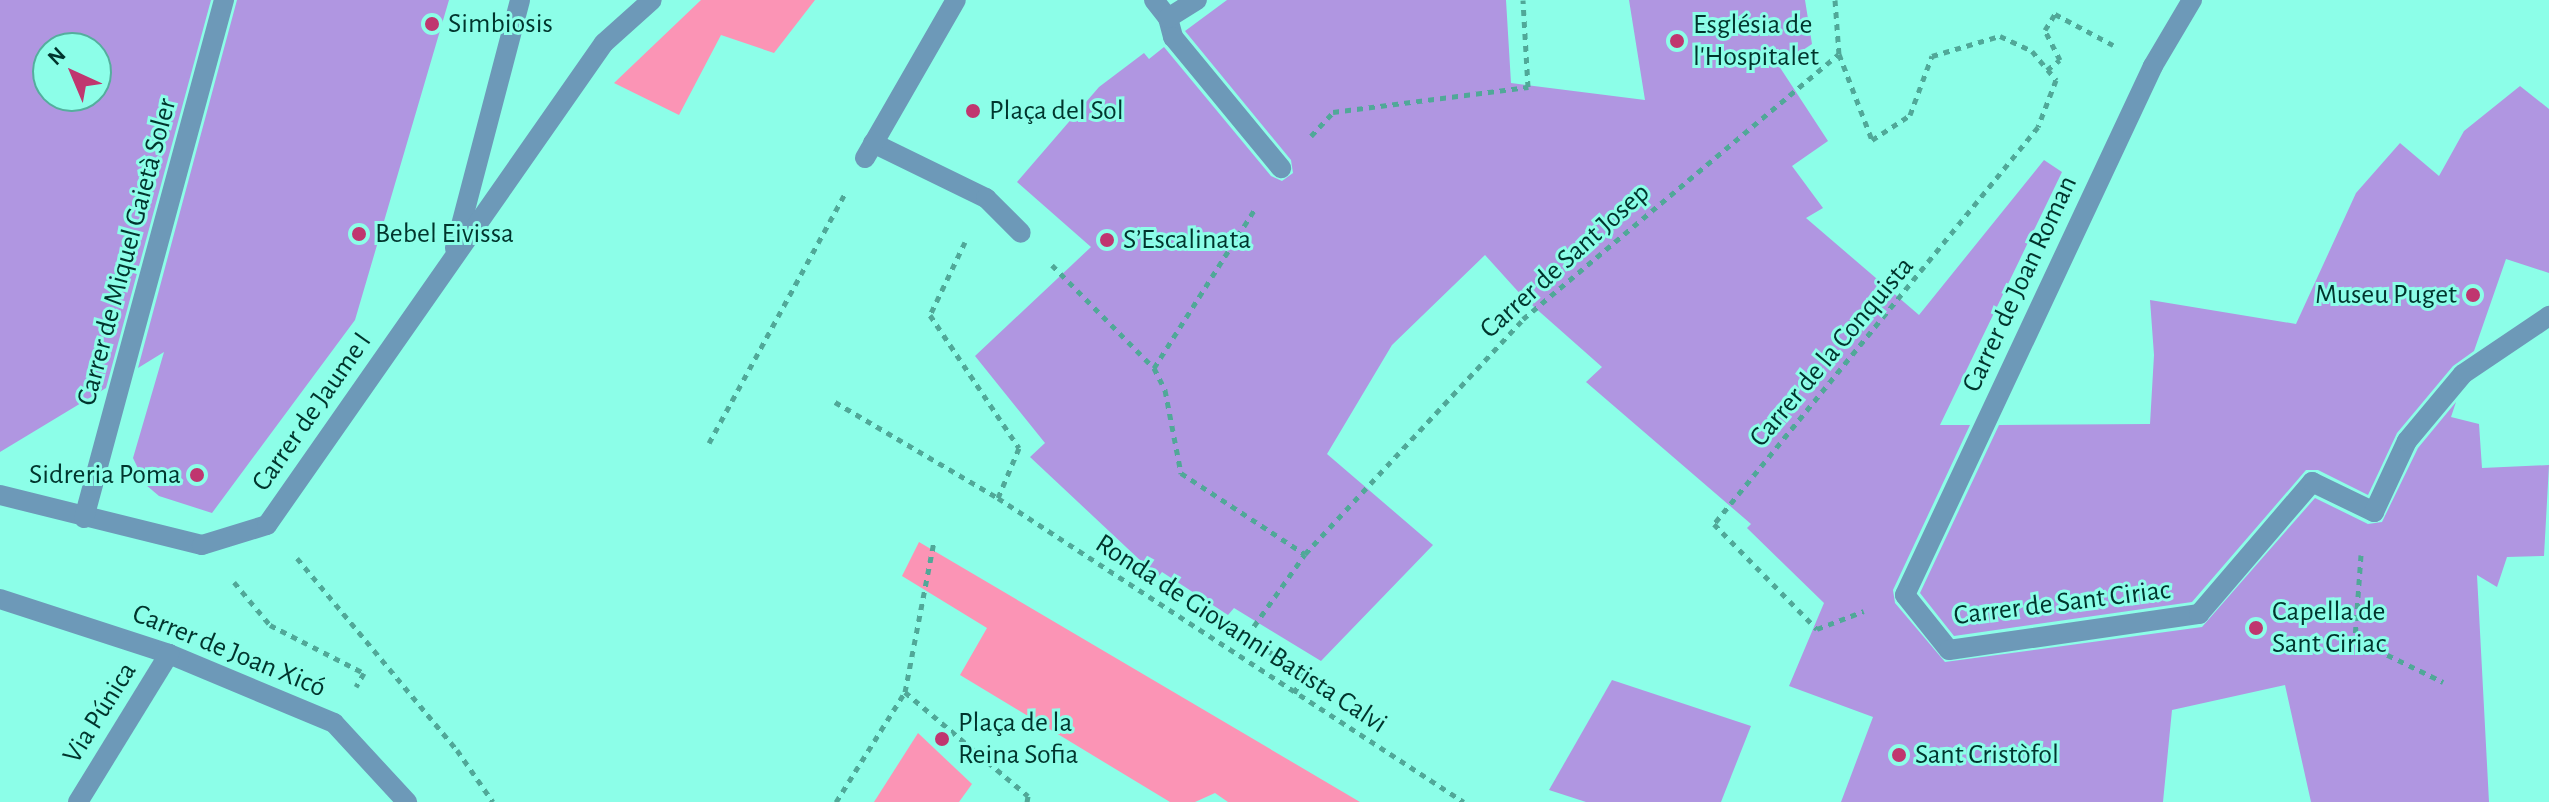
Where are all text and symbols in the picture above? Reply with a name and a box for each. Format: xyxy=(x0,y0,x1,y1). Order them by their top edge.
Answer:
place label: Simbiosis xyxy=(448,7,553,41)
place label: Església de l'Hospitalet xyxy=(1693,8,1819,74)
marker: Simbiosis xyxy=(423,15,441,33)
north arrow xyxy=(32,32,112,112)
marker: Església de l'Hospitalet xyxy=(1668,32,1686,50)
text: N xyxy=(44,43,70,69)
place label: Plaça del Sol xyxy=(989,94,1124,128)
street label: Carrer de Miquel Gaietà Soler xyxy=(70,95,184,409)
marker: Plaça del Sol xyxy=(964,102,982,120)
street label: Carrer de Joan Roman xyxy=(1955,170,2085,398)
street label: Carrer de Sant Josep xyxy=(1473,176,1657,346)
place label: Bebel Eivissa xyxy=(375,217,514,251)
place label: S’Escalinata xyxy=(1123,223,1251,257)
marker: Bebel Eivissa xyxy=(350,225,368,243)
marker: S’Escalinata xyxy=(1098,231,1116,249)
street label: Carrer de la Conquista xyxy=(1743,250,1921,454)
place label: Museu Puget xyxy=(2315,278,2457,312)
marker: Museu Puget xyxy=(2464,286,2482,304)
street label: Carrer de Jaume I xyxy=(245,326,379,498)
place label: Sidreria Poma xyxy=(29,458,181,492)
marker: Sidreria Poma xyxy=(188,466,206,484)
street label: Ronda de Giovanni Batista Calvi xyxy=(1089,527,1393,741)
street label: Carrer de Sant Ciriac xyxy=(1952,573,2172,633)
place label: Capella de Sant Ciriac xyxy=(2272,595,2386,661)
street label: Carrer de Joan Xicó xyxy=(127,597,331,705)
marker: Capella de Sant Ciriac xyxy=(2247,619,2265,637)
street label: Via Púnica xyxy=(56,656,144,770)
place label: Plaça de la Reina Sofia xyxy=(958,706,1079,772)
marker: Plaça de la Reina Sofia xyxy=(933,730,951,748)
place label: Sant Cristòfol xyxy=(1915,738,2059,772)
marker: Sant Cristòfol xyxy=(1890,746,1908,764)

